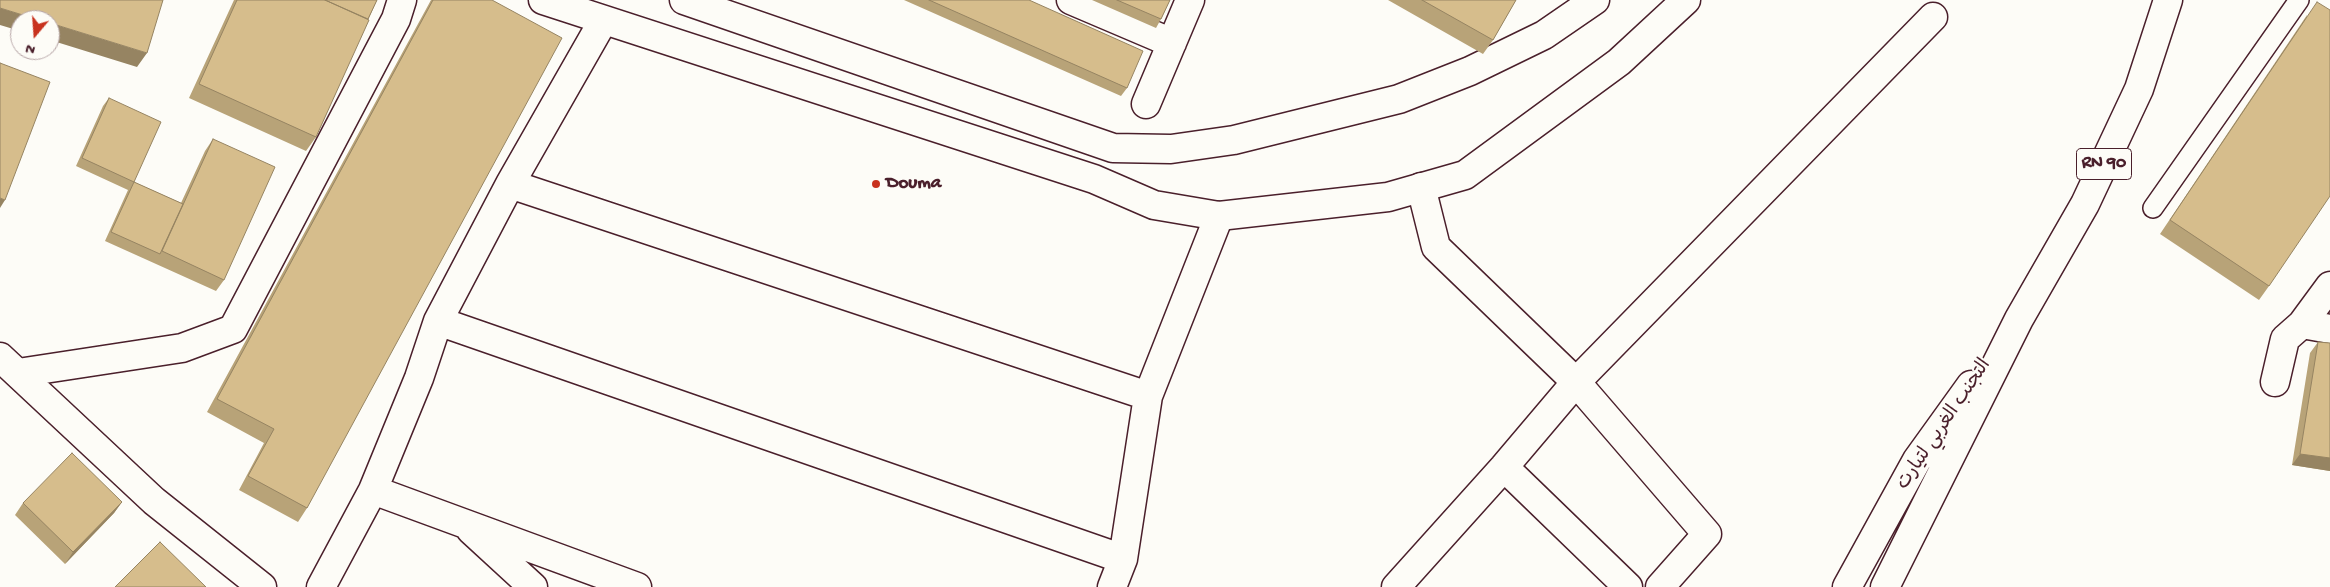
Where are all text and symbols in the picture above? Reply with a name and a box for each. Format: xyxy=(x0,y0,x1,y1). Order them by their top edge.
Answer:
north arrow xyxy=(10,10,60,60)
text: N xyxy=(24,39,37,58)
road number: RN 90 xyxy=(2076,148,2132,180)
place label: Douma xyxy=(886,173,941,195)
marker: Douma xyxy=(870,178,882,190)
street label: التجنب الغربي لتيارت xyxy=(1893,355,1997,495)

